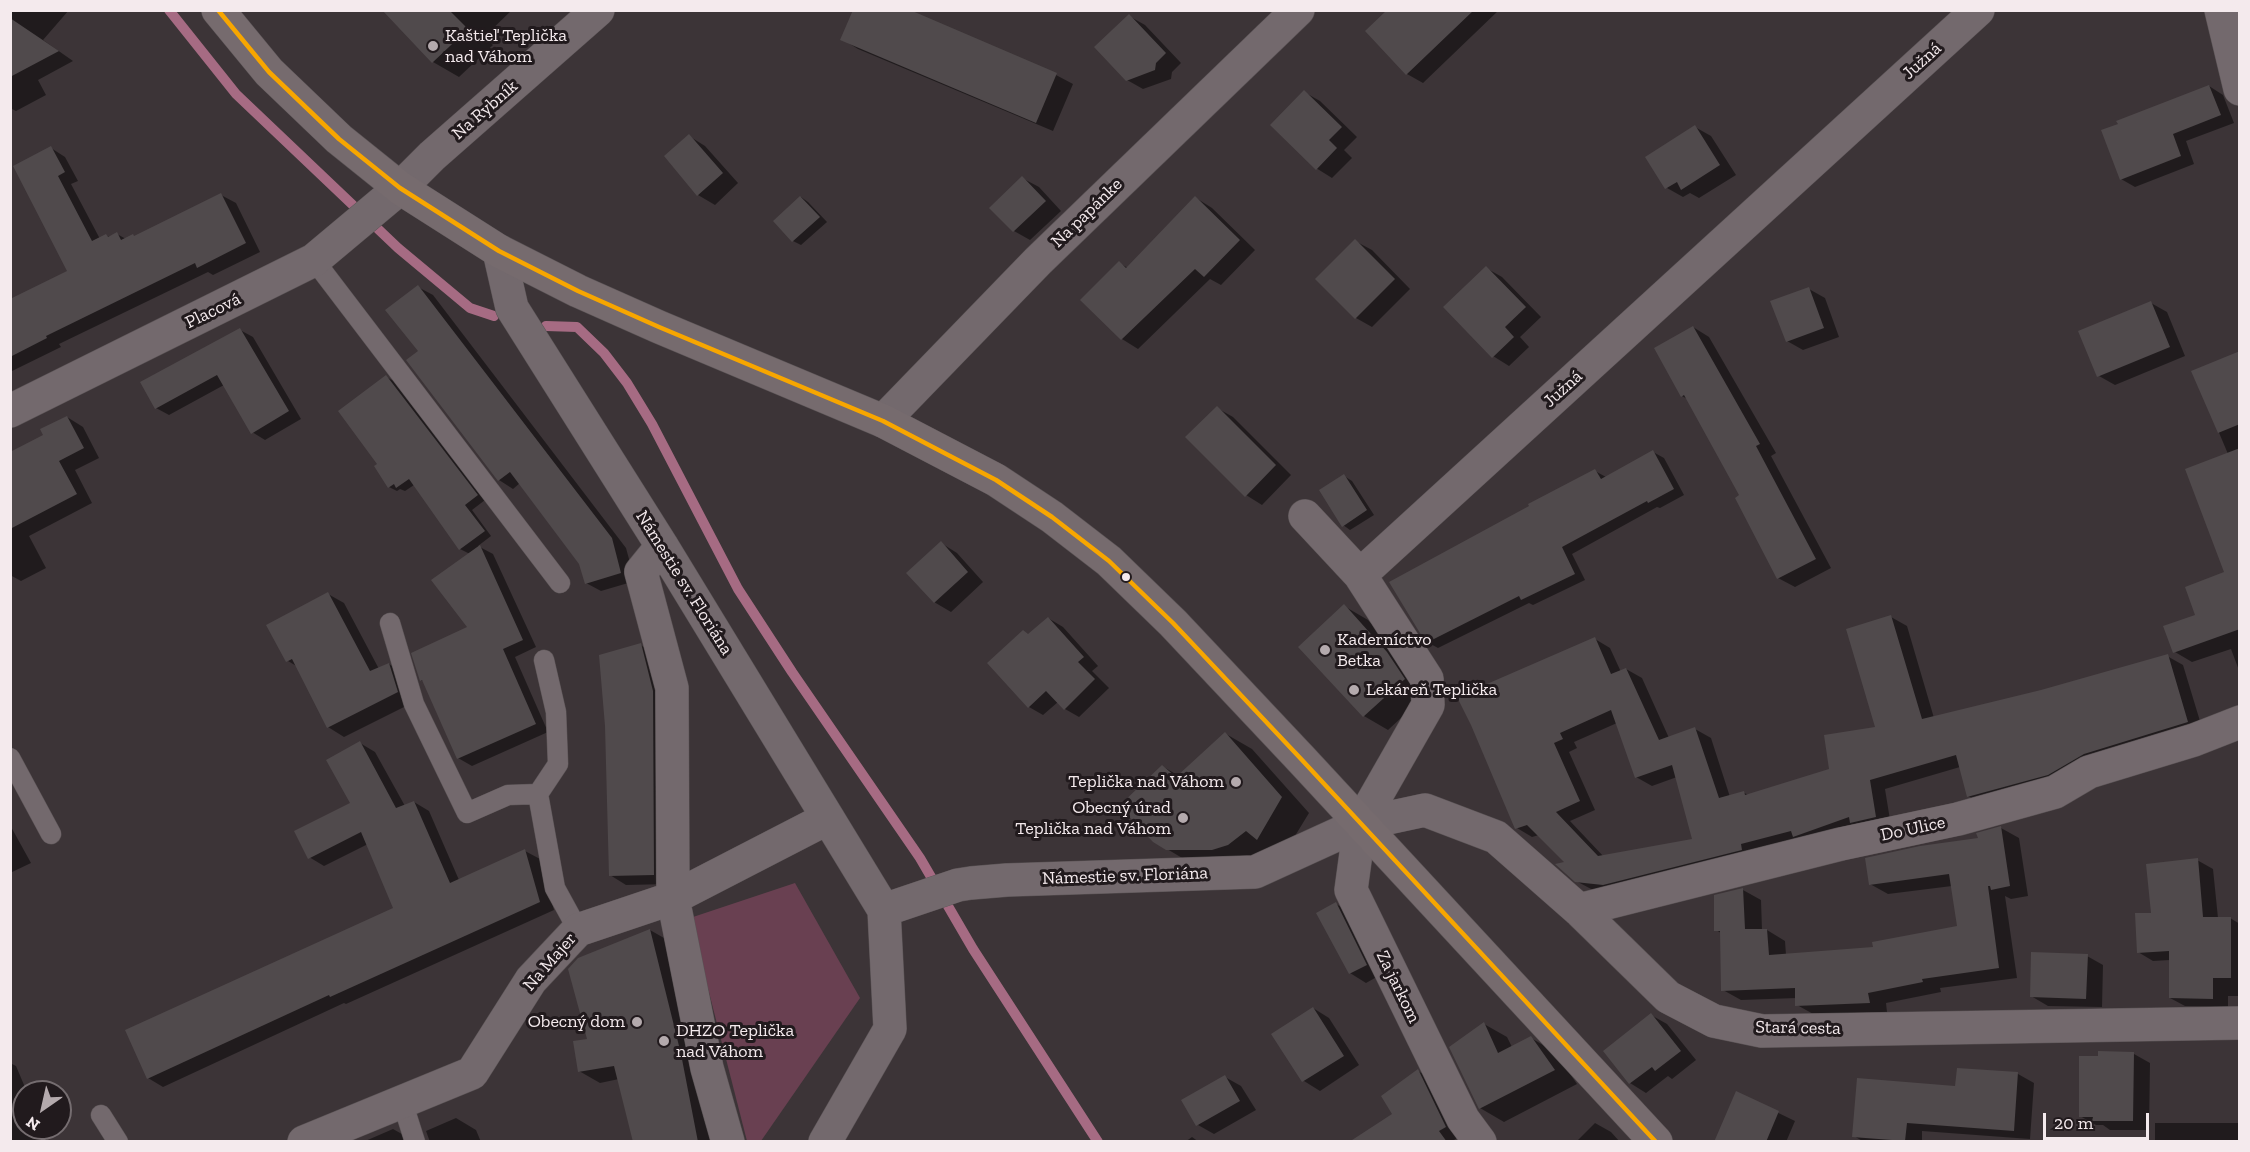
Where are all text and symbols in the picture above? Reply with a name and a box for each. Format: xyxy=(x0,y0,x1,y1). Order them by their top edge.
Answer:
place label: Kaštieľ Teplička nad Váhom xyxy=(445,25,567,68)
street label: Južná xyxy=(1898,38,1946,84)
marker: Kaštieľ Teplička nad Váhom xyxy=(426,39,440,53)
street label: Na Rybník xyxy=(448,76,522,144)
street label: Na papánke xyxy=(1047,174,1127,252)
street label: Placová xyxy=(182,288,244,334)
street label: Južná xyxy=(1539,366,1587,412)
street label: Námestie sv. Floriána xyxy=(631,507,737,659)
unlabelled marker xyxy=(1120,571,1132,583)
place label: Kaderníctvo Betka xyxy=(1337,629,1432,672)
marker: Kaderníctvo Betka xyxy=(1318,643,1332,657)
place label: Lekáreň Teplička xyxy=(1366,679,1497,701)
marker: Lekáreň Teplička xyxy=(1347,683,1361,697)
place label: Teplička nad Váhom xyxy=(1068,771,1224,793)
marker: Teplička nad Váhom xyxy=(1229,775,1243,789)
place label: Obecný úrad Teplička nad Váhom xyxy=(1015,797,1171,840)
marker: Obecný úrad Teplička nad Váhom xyxy=(1176,811,1190,825)
street label: Do Ulice xyxy=(1879,812,1947,846)
street label: Námestie sv. Floriána xyxy=(1042,862,1208,890)
street label: Na Majer xyxy=(519,928,581,996)
street label: Za jarkom xyxy=(1371,947,1425,1027)
place label: Obecný dom xyxy=(528,1011,625,1033)
marker: Obecný dom xyxy=(630,1015,644,1029)
street label: Stará cesta xyxy=(1755,1016,1841,1040)
place label: DHZO Teplička nad Váhom xyxy=(676,1020,794,1062)
marker: DHZO Teplička nad Váhom xyxy=(657,1034,671,1048)
north arrow xyxy=(12,1080,72,1140)
scale bar xyxy=(2046,1101,2152,1139)
text: N xyxy=(22,1112,43,1135)
text: 20 m xyxy=(2054,1112,2093,1134)

